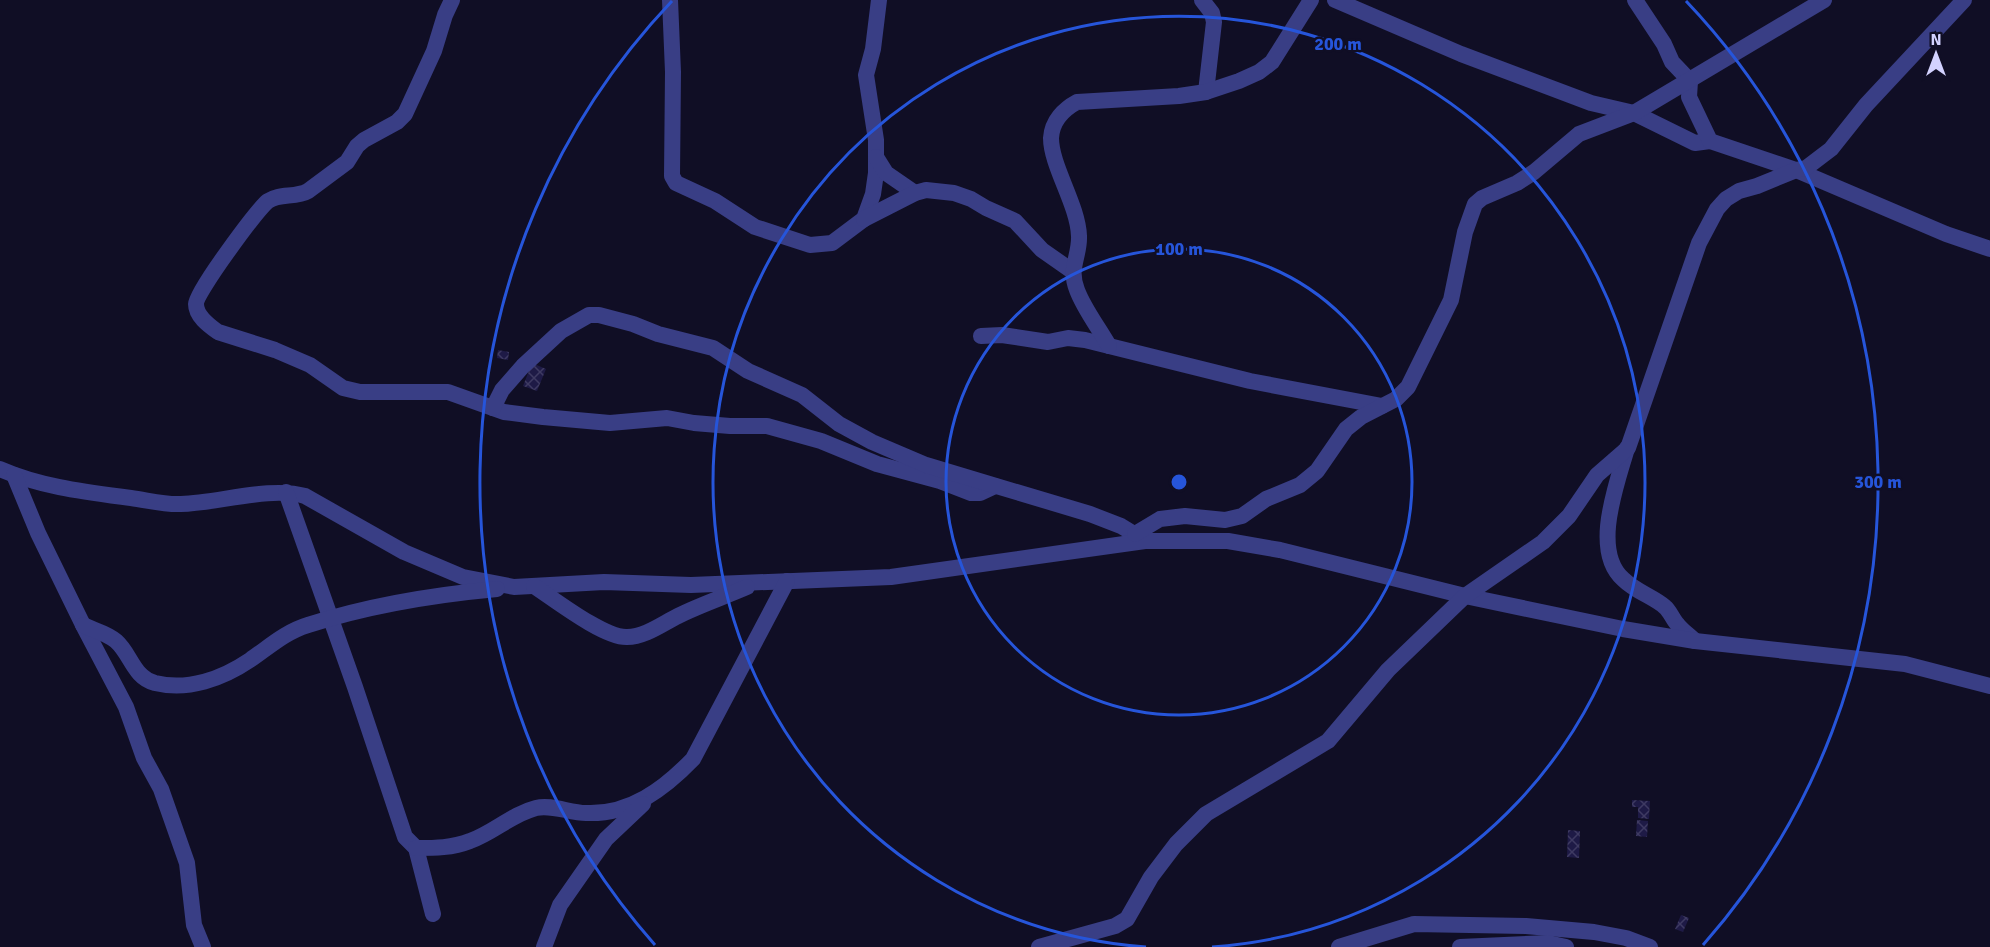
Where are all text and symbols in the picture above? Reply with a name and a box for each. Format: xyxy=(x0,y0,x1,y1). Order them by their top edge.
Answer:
north arrow xyxy=(1906,24,1966,84)
text: N xyxy=(1930,30,1942,50)
text: 200 m xyxy=(1314,33,1362,55)
text: 100 m xyxy=(1155,238,1203,260)
text: 300 m xyxy=(1854,471,1902,493)
centre of rings xyxy=(1169,472,1189,492)

